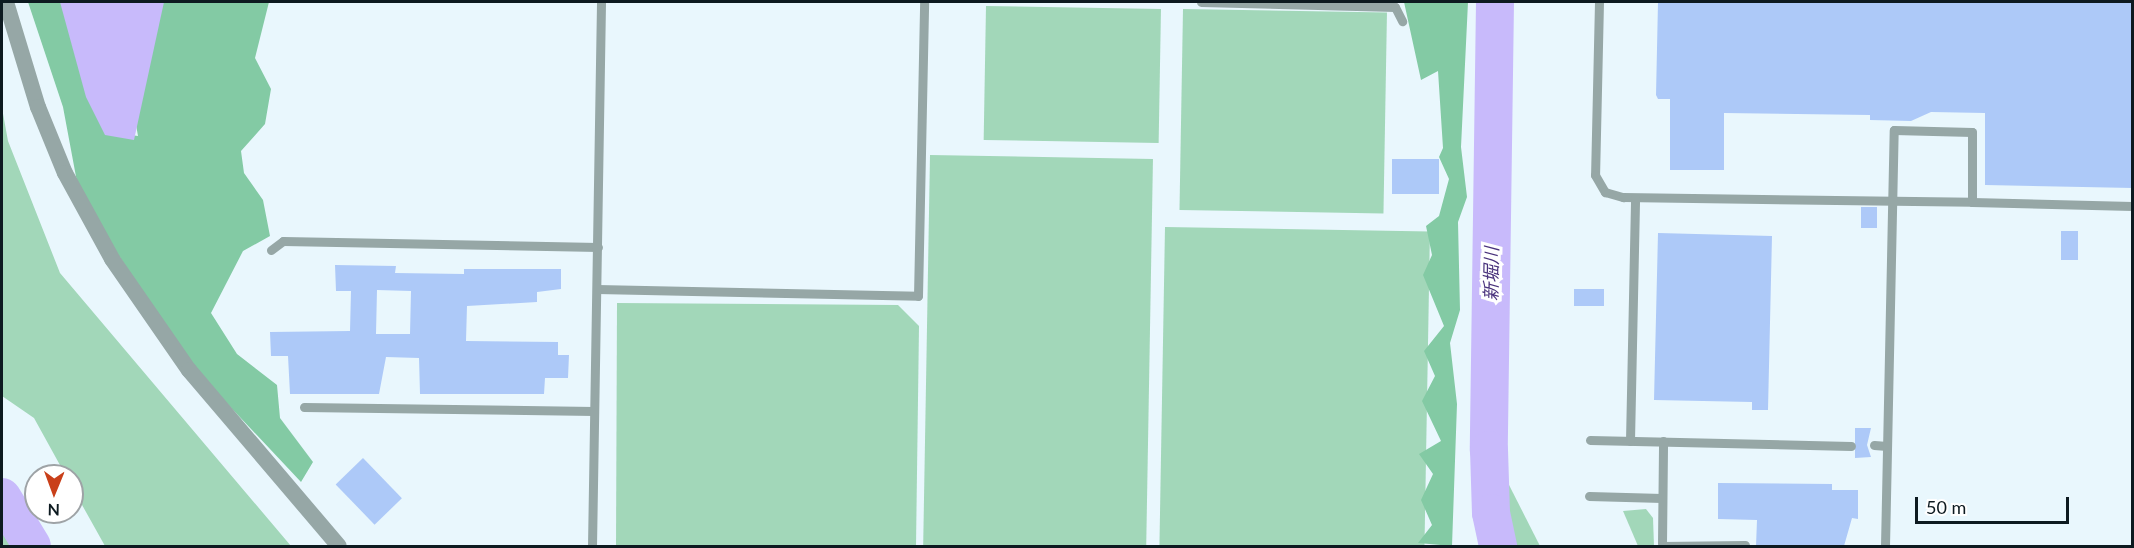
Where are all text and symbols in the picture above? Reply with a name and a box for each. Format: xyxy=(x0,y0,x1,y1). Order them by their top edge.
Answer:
water label: 新堀川 xyxy=(1480,247,1502,301)
north arrow xyxy=(24,464,84,524)
scale bar xyxy=(1918,485,2072,523)
text: 50 m xyxy=(1926,496,1966,518)
text: N xyxy=(47,501,60,520)

